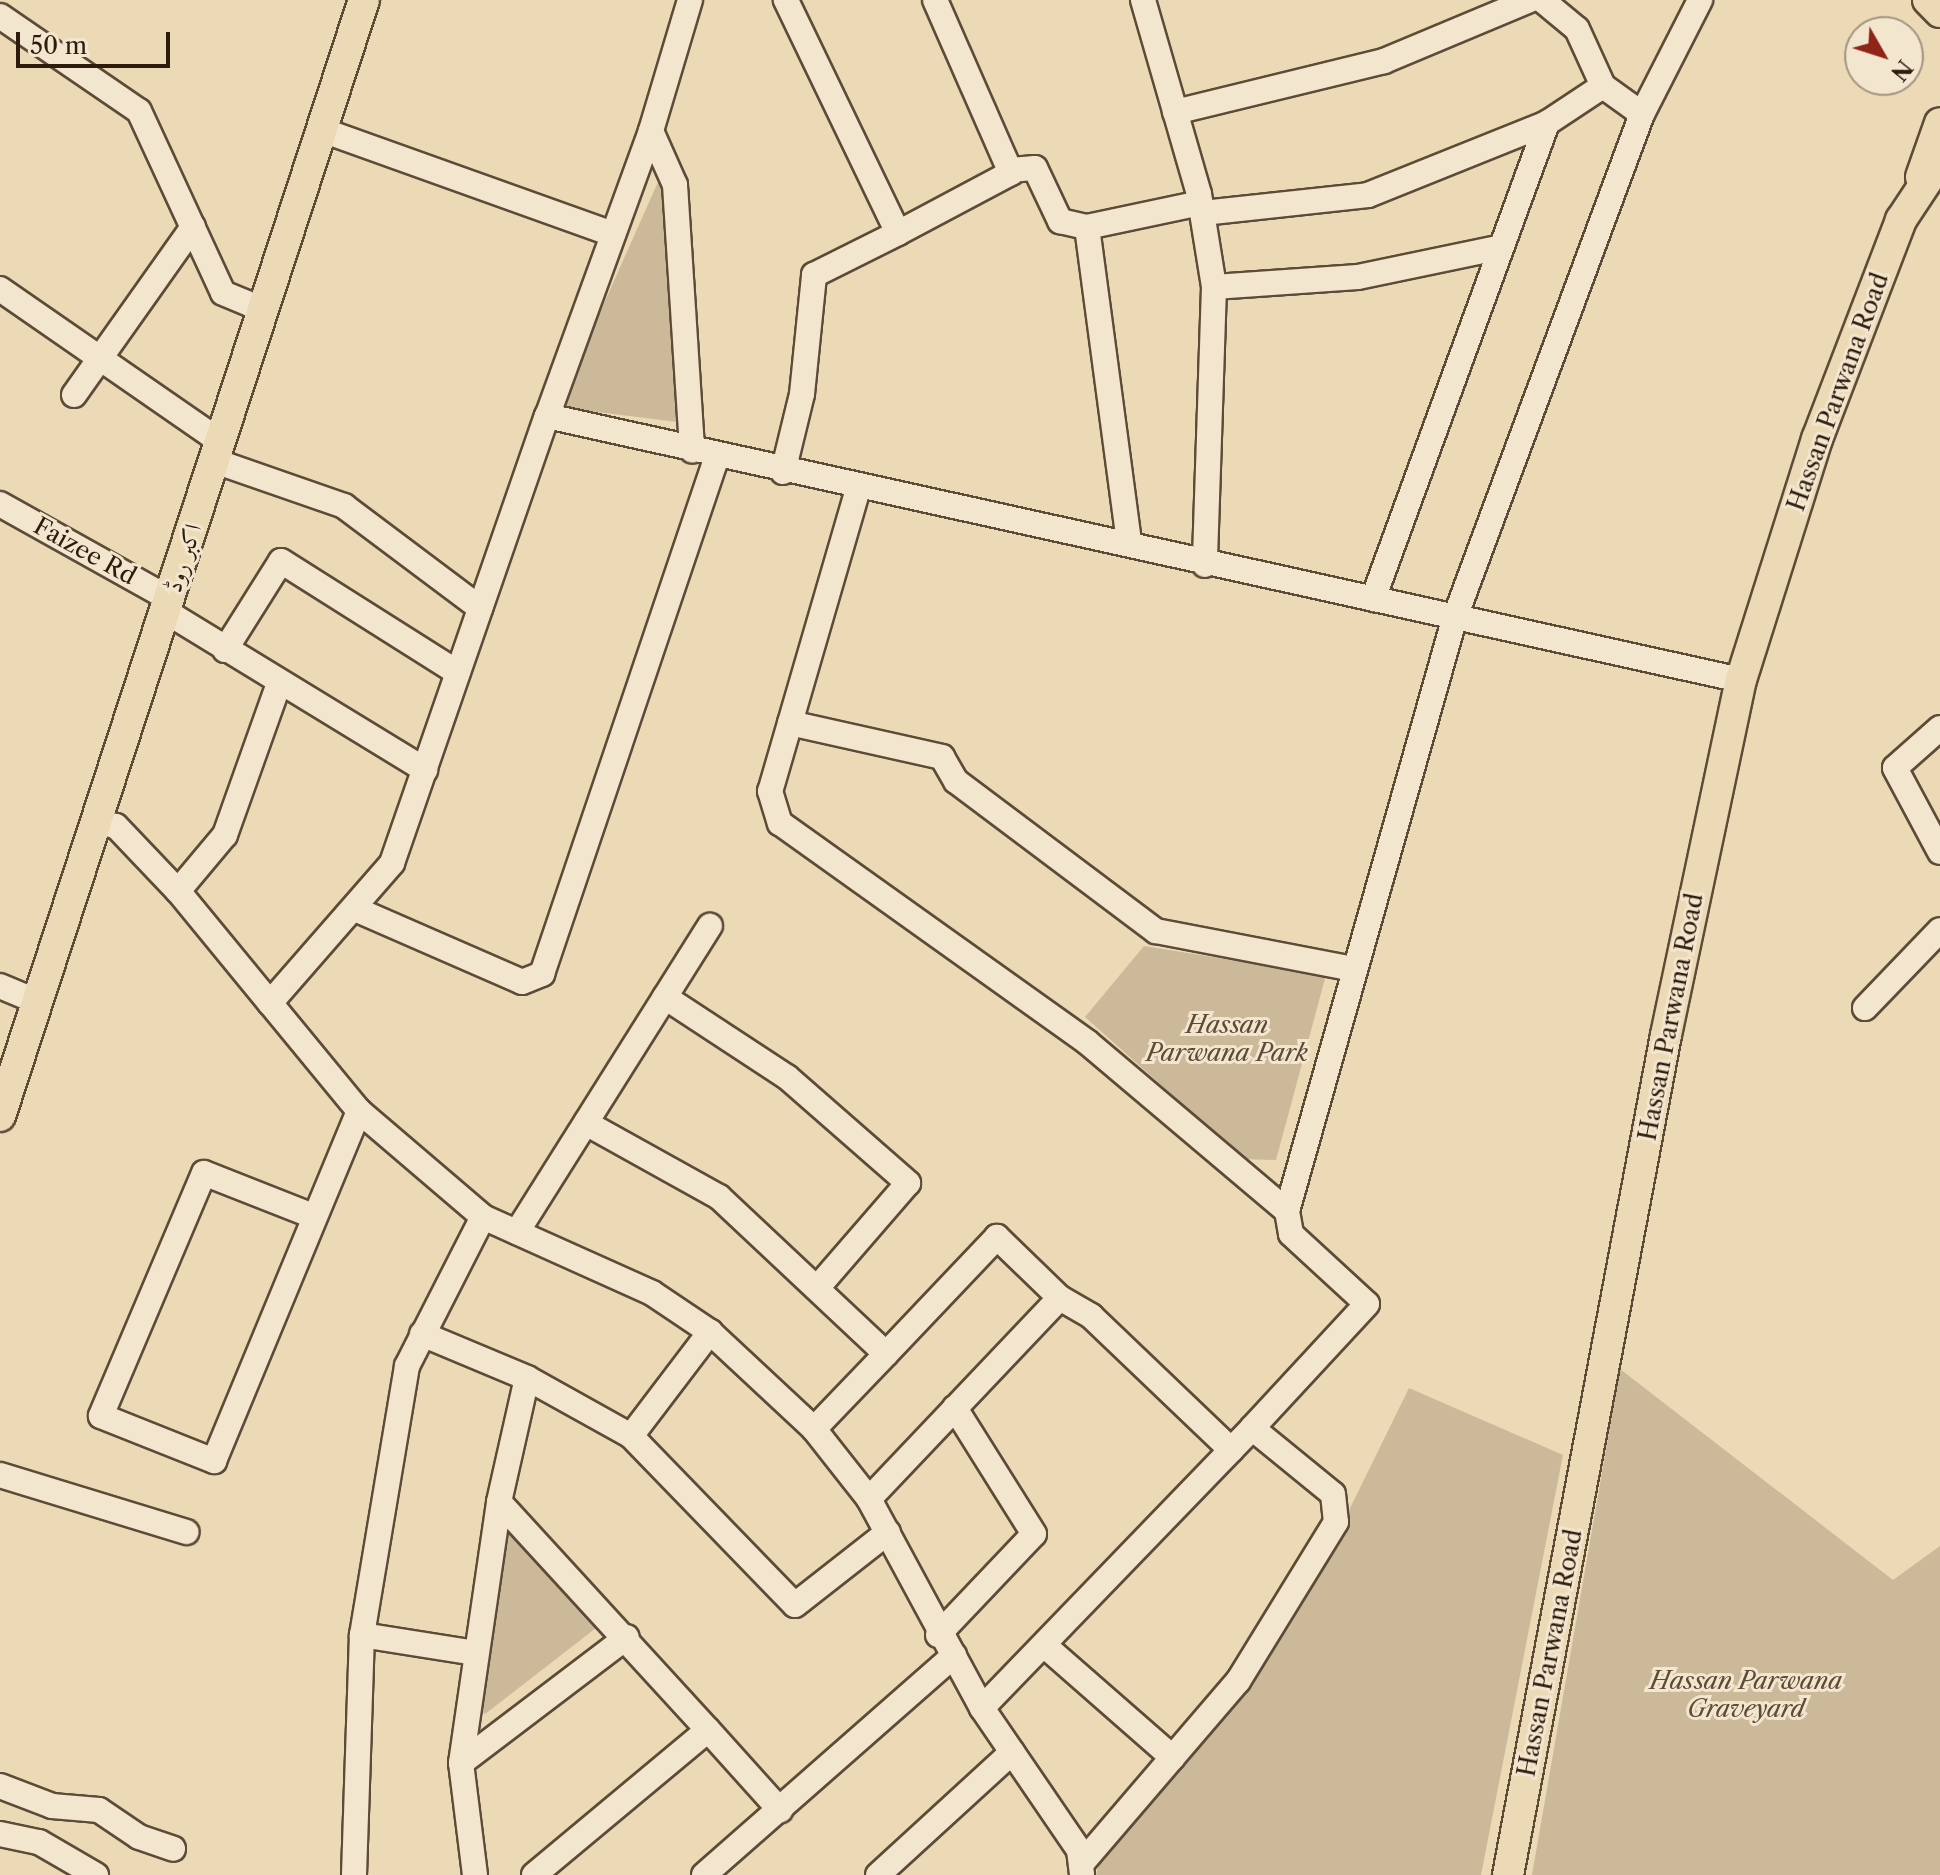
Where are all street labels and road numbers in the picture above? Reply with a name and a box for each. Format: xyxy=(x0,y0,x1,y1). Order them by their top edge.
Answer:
street label: Hassan Parwana Road xyxy=(1781,269,1895,515)
street label: Faizee Rd xyxy=(29,511,141,591)
street label: اکبر روڈ xyxy=(158,520,208,596)
street label: Hassan Parwana Road xyxy=(1633,891,1709,1143)
street label: Hassan Parwana Road xyxy=(1512,1527,1588,1779)

